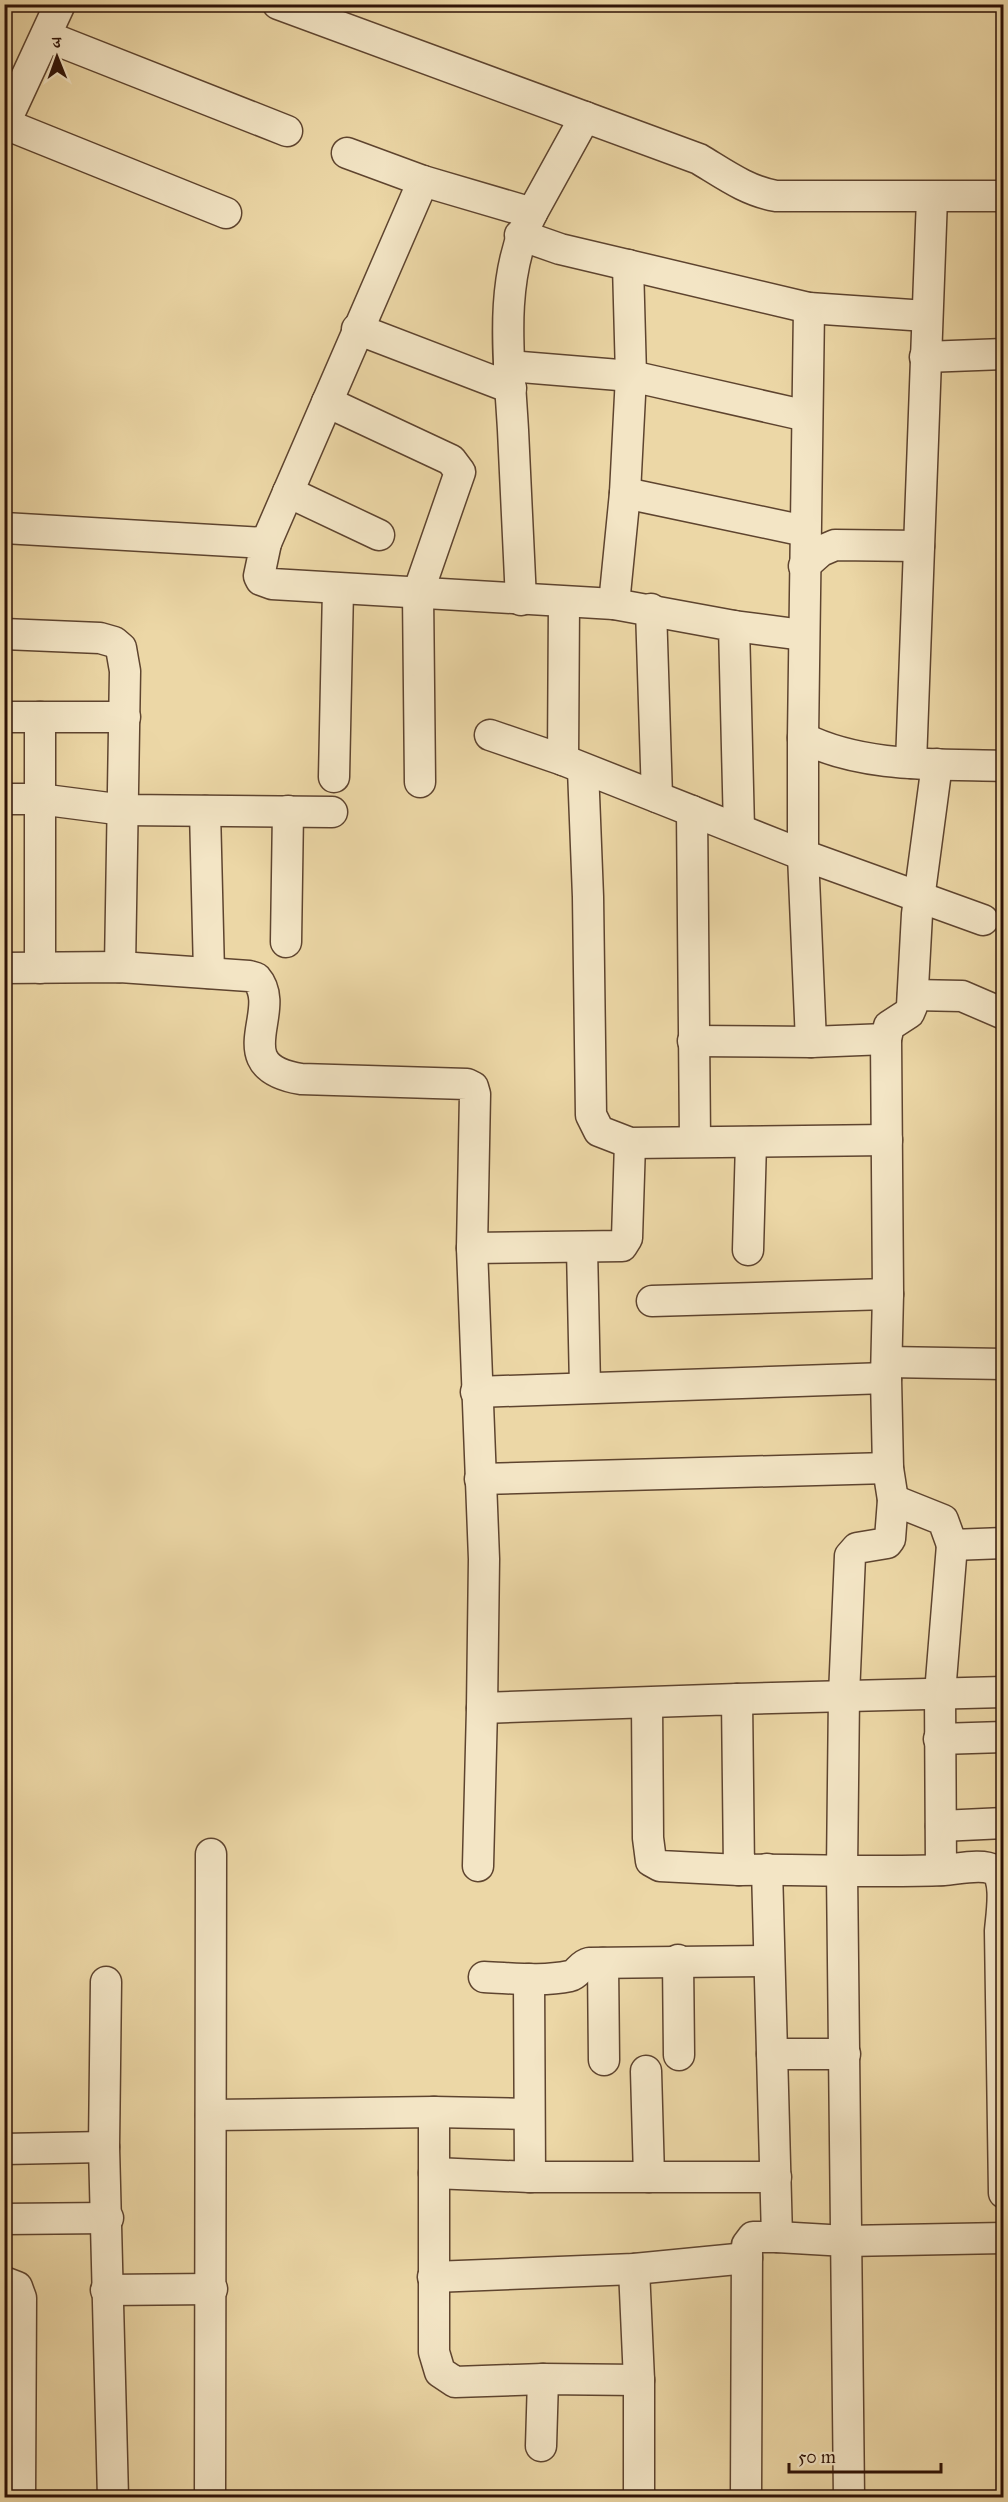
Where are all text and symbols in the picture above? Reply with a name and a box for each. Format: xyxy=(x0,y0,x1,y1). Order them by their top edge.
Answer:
north arrow xyxy=(27,27,87,87)
text: उ xyxy=(52,33,63,52)
scale bar xyxy=(789,2436,940,2474)
text: 50 m xyxy=(798,2446,836,2468)

